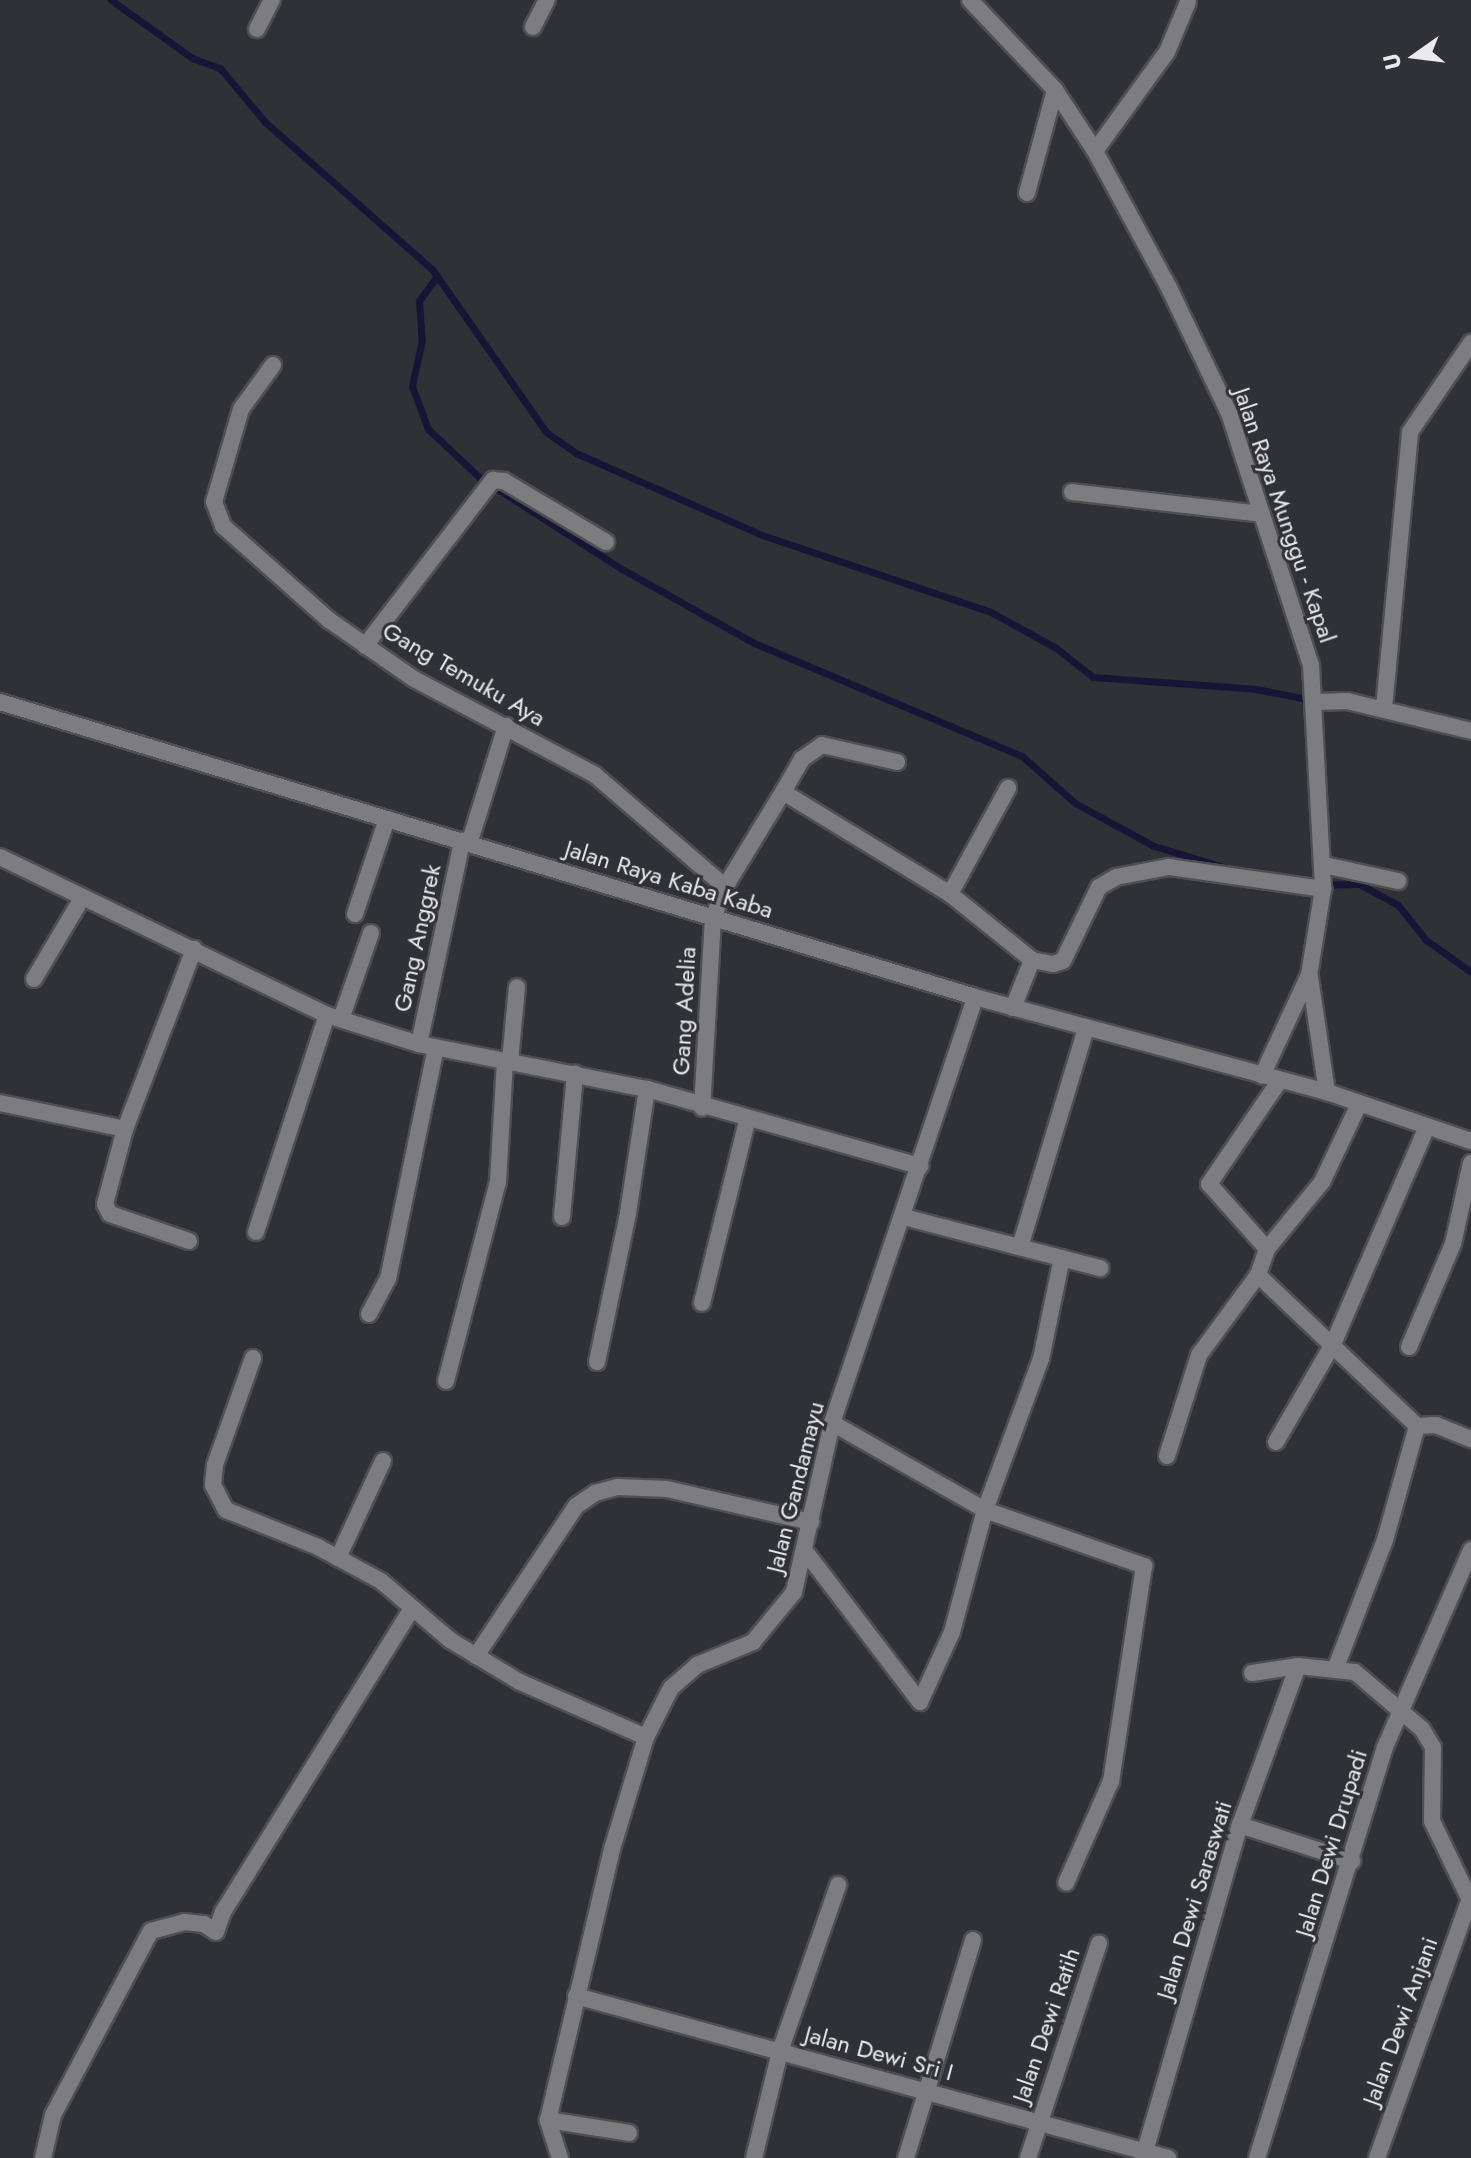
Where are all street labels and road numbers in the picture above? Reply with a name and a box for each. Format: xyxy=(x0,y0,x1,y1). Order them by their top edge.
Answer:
street label: Jalan Raya Munggu - Kapal xyxy=(1228,384,1342,646)
street label: Gang Temuku Aya xyxy=(378,616,550,732)
street label: Jalan Raya Kaba Kaba xyxy=(561,834,777,924)
street label: Gang Anggrek xyxy=(387,862,447,1014)
street label: Gang Adelia xyxy=(666,946,702,1076)
street label: Jalan Gandamayu xyxy=(760,1398,830,1576)
street label: Jalan Dewi Drupadi xyxy=(1289,1746,1373,1940)
street label: Jalan Dewi Saraswati xyxy=(1150,1797,1238,2003)
street label: Jalan Dewi Anjani xyxy=(1356,1933,1444,2109)
street label: Jalan Dewi Ratih xyxy=(1006,1944,1086,2106)
street label: Jalan Dewi Sri I xyxy=(801,2019,957,2087)

